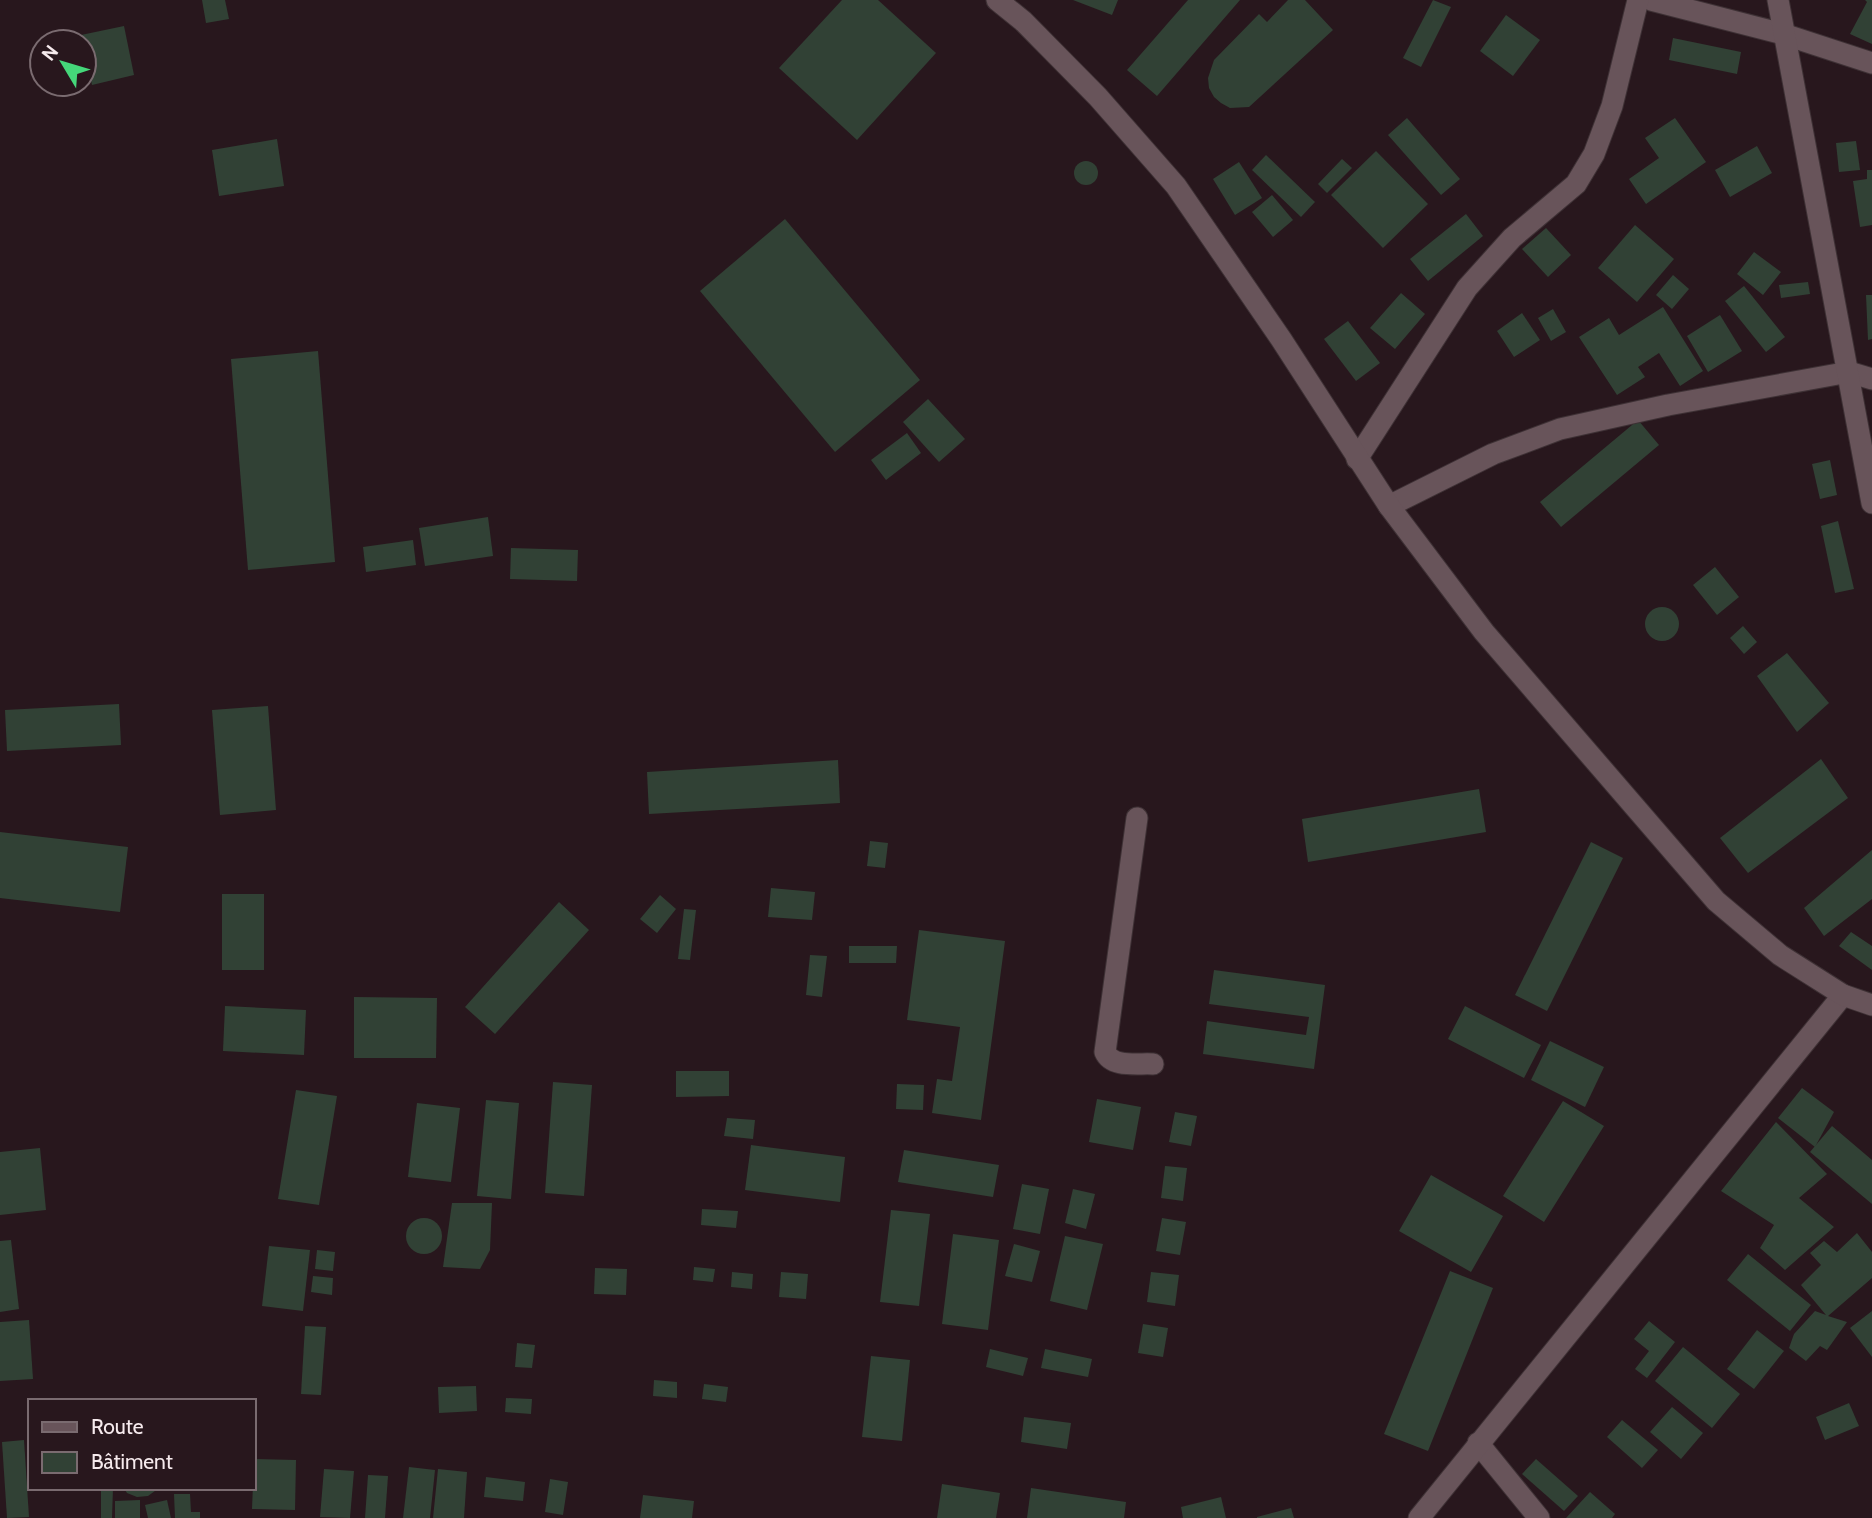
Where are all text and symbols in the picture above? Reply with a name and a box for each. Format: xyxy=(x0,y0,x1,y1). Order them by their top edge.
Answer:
north arrow xyxy=(28,28,98,98)
text: N xyxy=(37,40,63,65)
legend xyxy=(28,1399,256,1490)
text: Route xyxy=(91,1414,144,1439)
text: Bâtiment xyxy=(91,1449,173,1474)

